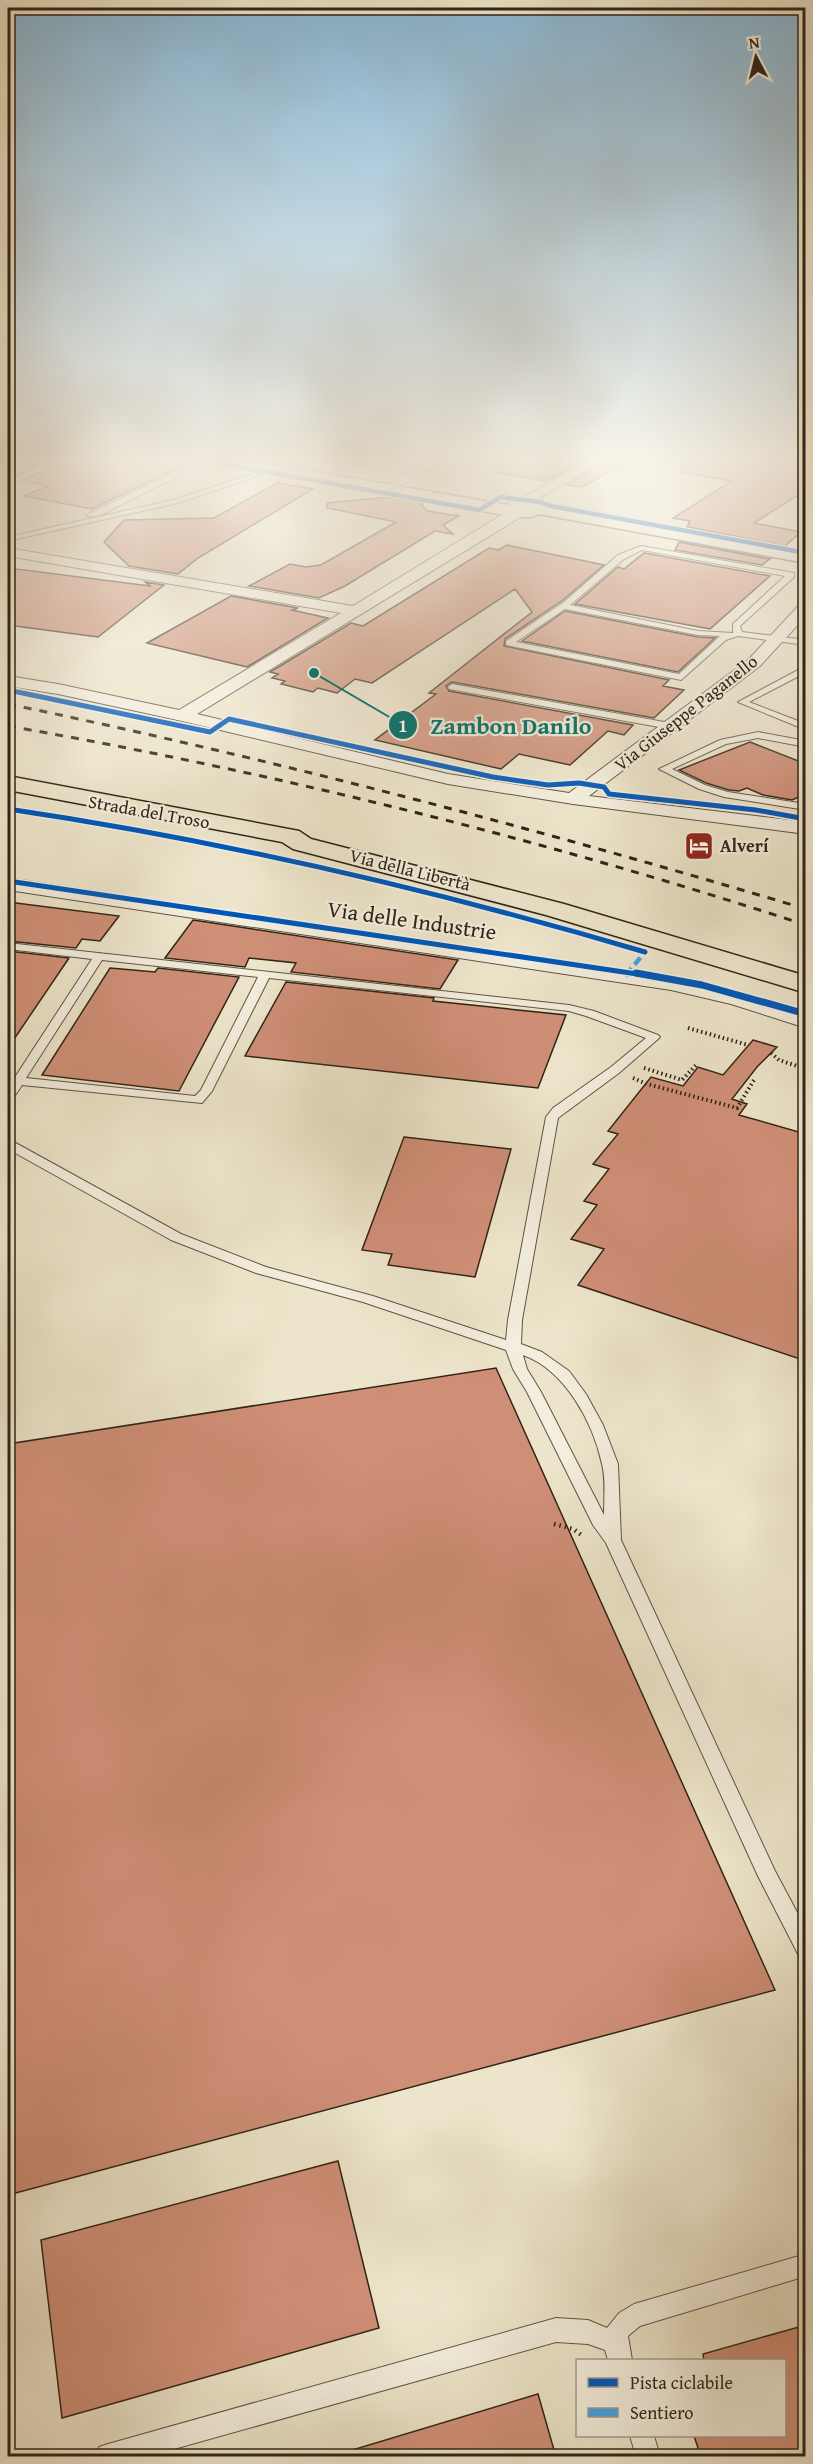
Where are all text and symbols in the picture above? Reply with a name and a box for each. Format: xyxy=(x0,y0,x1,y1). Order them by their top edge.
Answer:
north arrow xyxy=(726,27,786,87)
text: N xyxy=(747,30,761,55)
street label: Via Giuseppe Paganello xyxy=(608,648,763,777)
callout: Zambon Danilo xyxy=(388,704,603,746)
text: Zambon Danilo xyxy=(430,708,592,743)
text: 1 xyxy=(398,712,408,739)
street label: Strada del Troso xyxy=(86,788,212,835)
hotel icon: Alverí xyxy=(683,830,715,862)
place label: Alverí xyxy=(720,832,769,859)
street label: Via della Libertà xyxy=(347,841,474,898)
street label: Via delle Industrie xyxy=(325,892,499,948)
legend xyxy=(576,2359,786,2437)
text: Pista ciclabile xyxy=(630,2369,733,2396)
text: Sentiero xyxy=(630,2399,694,2426)

